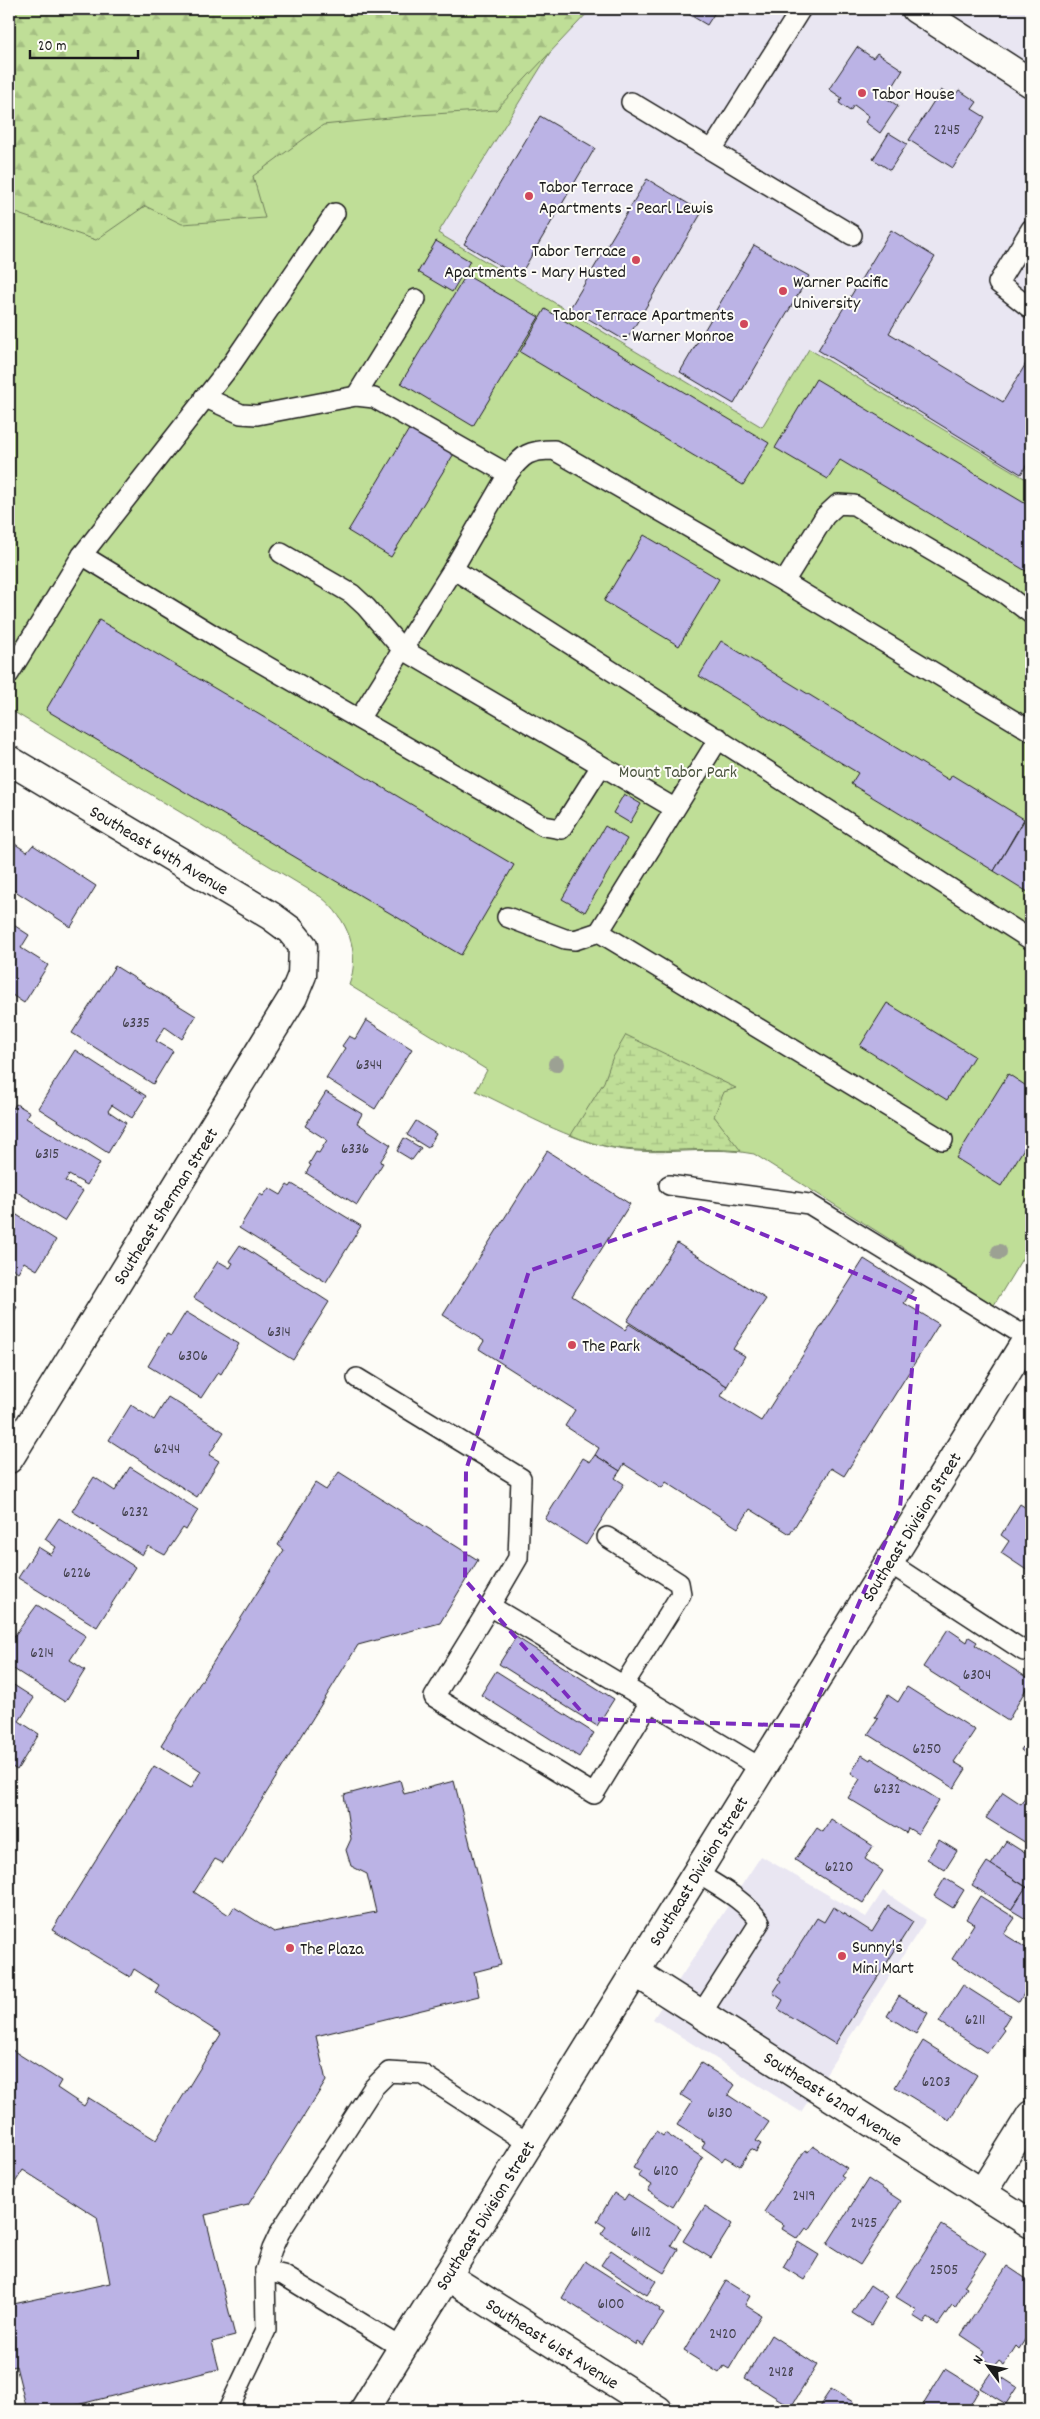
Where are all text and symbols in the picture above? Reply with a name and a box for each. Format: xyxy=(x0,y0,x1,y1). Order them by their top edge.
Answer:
scale bar xyxy=(30,28,138,60)
text: 20 m xyxy=(38,36,66,58)
place label: Tabor House xyxy=(872,83,955,108)
marker: Tabor House xyxy=(856,87,868,99)
house number: 2245 xyxy=(934,120,960,142)
place label: Tabor Terrace Apartments - Pearl Lewis xyxy=(539,176,713,222)
marker: Tabor Terrace Apartments - Pearl Lewis xyxy=(523,190,535,202)
place label: Tabor Terrace Apartments - Mary Husted xyxy=(444,240,626,286)
marker: Tabor Terrace Apartments - Mary Husted xyxy=(630,254,642,266)
place label: Warner Pacific University xyxy=(793,271,888,317)
marker: Warner Pacific University xyxy=(777,285,789,297)
place label: Tabor Terrace Apartments - Warner Monroe xyxy=(553,304,734,350)
marker: Tabor Terrace Apartments - Warner Monroe xyxy=(738,318,750,330)
park label: Mount Tabor Park xyxy=(619,761,737,786)
street label: Southeast 64th Avenue xyxy=(84,801,232,903)
house number: 6335 xyxy=(122,1013,150,1035)
house number: 6344 xyxy=(356,1055,382,1077)
street label: Southeast Sherman Street xyxy=(109,1124,226,1291)
house number: 6336 xyxy=(341,1139,369,1161)
house number: 6315 xyxy=(35,1144,59,1166)
house number: 6314 xyxy=(267,1322,291,1344)
place label: The Park xyxy=(582,1335,640,1360)
marker: The Park xyxy=(566,1339,578,1351)
house number: 6306 xyxy=(178,1346,208,1368)
house number: 6244 xyxy=(154,1439,180,1461)
street label: Southeast Division Street xyxy=(857,1448,969,1608)
house number: 6232 xyxy=(121,1502,149,1524)
house number: 6226 xyxy=(63,1563,91,1585)
house number: 6214 xyxy=(30,1643,54,1665)
house number: 6304 xyxy=(963,1665,991,1687)
house number: 6250 xyxy=(912,1739,942,1761)
house number: 6232 xyxy=(873,1779,901,1801)
street label: Southeast Division Street xyxy=(644,1792,756,1952)
house number: 6220 xyxy=(825,1857,853,1879)
place label: Sunny's Mini Mart xyxy=(852,1936,914,1982)
place label: The Plaza xyxy=(300,1938,364,1963)
marker: The Plaza xyxy=(284,1942,296,1954)
marker: Sunny's Mini Mart xyxy=(836,1950,848,1962)
house number: 6211 xyxy=(965,2010,985,2032)
street label: Southeast 62nd Avenue xyxy=(758,2047,906,2154)
house number: 6203 xyxy=(922,2072,950,2094)
house number: 6130 xyxy=(707,2103,733,2125)
street label: Southeast Division Street xyxy=(431,2137,543,2296)
house number: 6120 xyxy=(653,2161,679,2183)
house number: 2419 xyxy=(793,2186,815,2208)
house number: 2425 xyxy=(851,2213,877,2235)
house number: 6112 xyxy=(631,2222,651,2244)
house number: 2505 xyxy=(930,2260,958,2282)
street label: Southeast 61st Avenue xyxy=(480,2293,623,2397)
house number: 6100 xyxy=(598,2294,625,2316)
house number: 2420 xyxy=(709,2324,737,2346)
north arrow xyxy=(962,2342,1012,2392)
text: N xyxy=(968,2352,989,2368)
house number: 2428 xyxy=(768,2362,794,2384)

